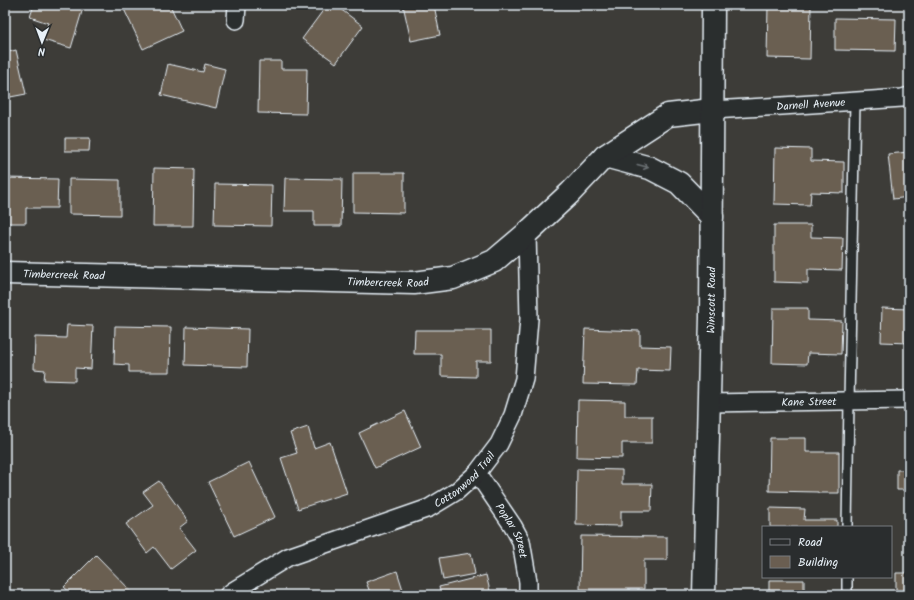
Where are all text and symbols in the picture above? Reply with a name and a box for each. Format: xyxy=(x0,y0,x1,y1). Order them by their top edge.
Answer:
north arrow xyxy=(22,22,62,62)
text: N xyxy=(38,42,45,60)
street label: Darnell Avenue xyxy=(776,94,846,116)
one-way arrow xyxy=(636,163,649,170)
street label: Timbercreek Road xyxy=(23,265,106,285)
street label: Winscott Road xyxy=(703,266,721,334)
street label: Timbercreek Road xyxy=(347,273,430,293)
street label: Kane Street xyxy=(781,393,837,412)
street label: Cottonwood Trail xyxy=(430,448,500,513)
street label: Poplar Street xyxy=(490,500,532,560)
legend xyxy=(762,526,892,578)
text: Road xyxy=(798,533,823,552)
text: Building xyxy=(798,553,838,572)

